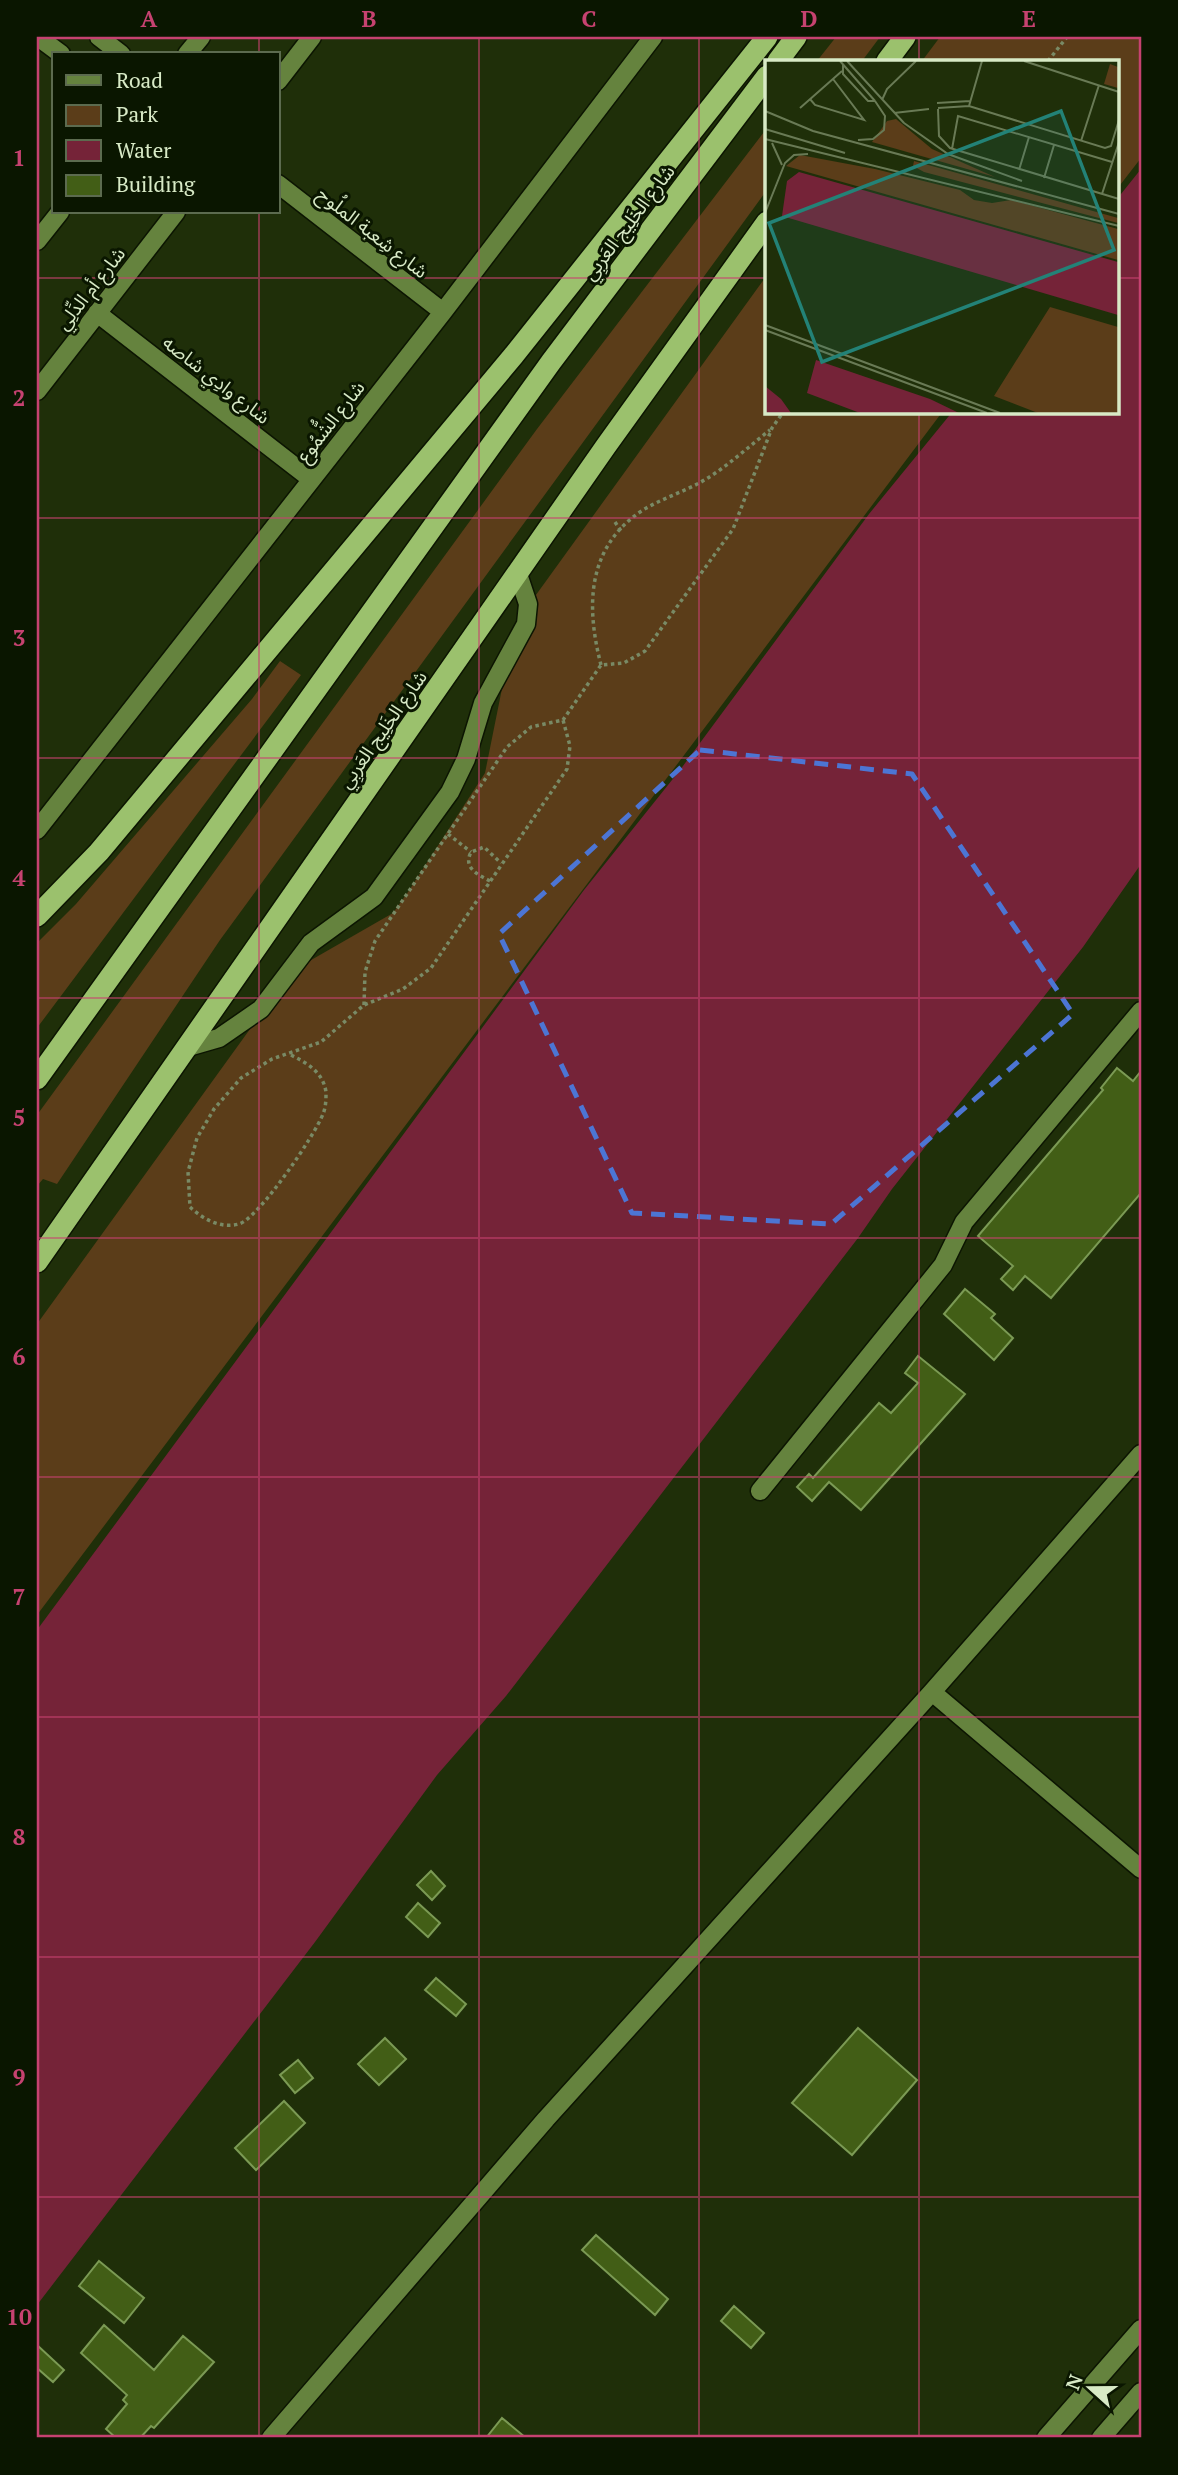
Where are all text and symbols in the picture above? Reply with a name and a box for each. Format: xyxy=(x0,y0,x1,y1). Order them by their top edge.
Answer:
text: A xyxy=(141,3,158,34)
text: B xyxy=(362,3,377,34)
text: C xyxy=(582,3,597,34)
text: D xyxy=(801,3,818,34)
text: E xyxy=(1022,3,1036,34)
legend xyxy=(52,52,280,214)
inset map xyxy=(765,60,1118,413)
text: Road xyxy=(116,66,163,94)
text: Park xyxy=(116,100,158,128)
text: Water xyxy=(116,136,171,164)
text: 1 xyxy=(13,142,26,173)
street label: شارع الخَلِيج العَربِي xyxy=(576,159,682,287)
text: Building xyxy=(116,170,196,198)
street label: شارع شِعبة الملُوح xyxy=(311,180,434,285)
street label: شارع أم الدِّلِي xyxy=(50,241,133,337)
street label: شارع وادِي شاصه xyxy=(156,329,276,431)
street label: شارع الشُّمُوع xyxy=(288,373,371,468)
text: 2 xyxy=(13,382,26,413)
text: 3 xyxy=(13,622,26,653)
street label: شارع الخَلِيج العَربِي xyxy=(332,665,435,795)
text: 4 xyxy=(13,862,26,893)
text: 5 xyxy=(13,1102,26,1133)
text: 6 xyxy=(13,1341,26,1372)
text: 7 xyxy=(13,1581,26,1612)
text: 8 xyxy=(13,1821,26,1852)
text: 9 xyxy=(13,2061,26,2092)
text: 10 xyxy=(6,2301,32,2332)
north arrow xyxy=(1056,2352,1126,2422)
text: N xyxy=(1059,2370,1088,2393)

